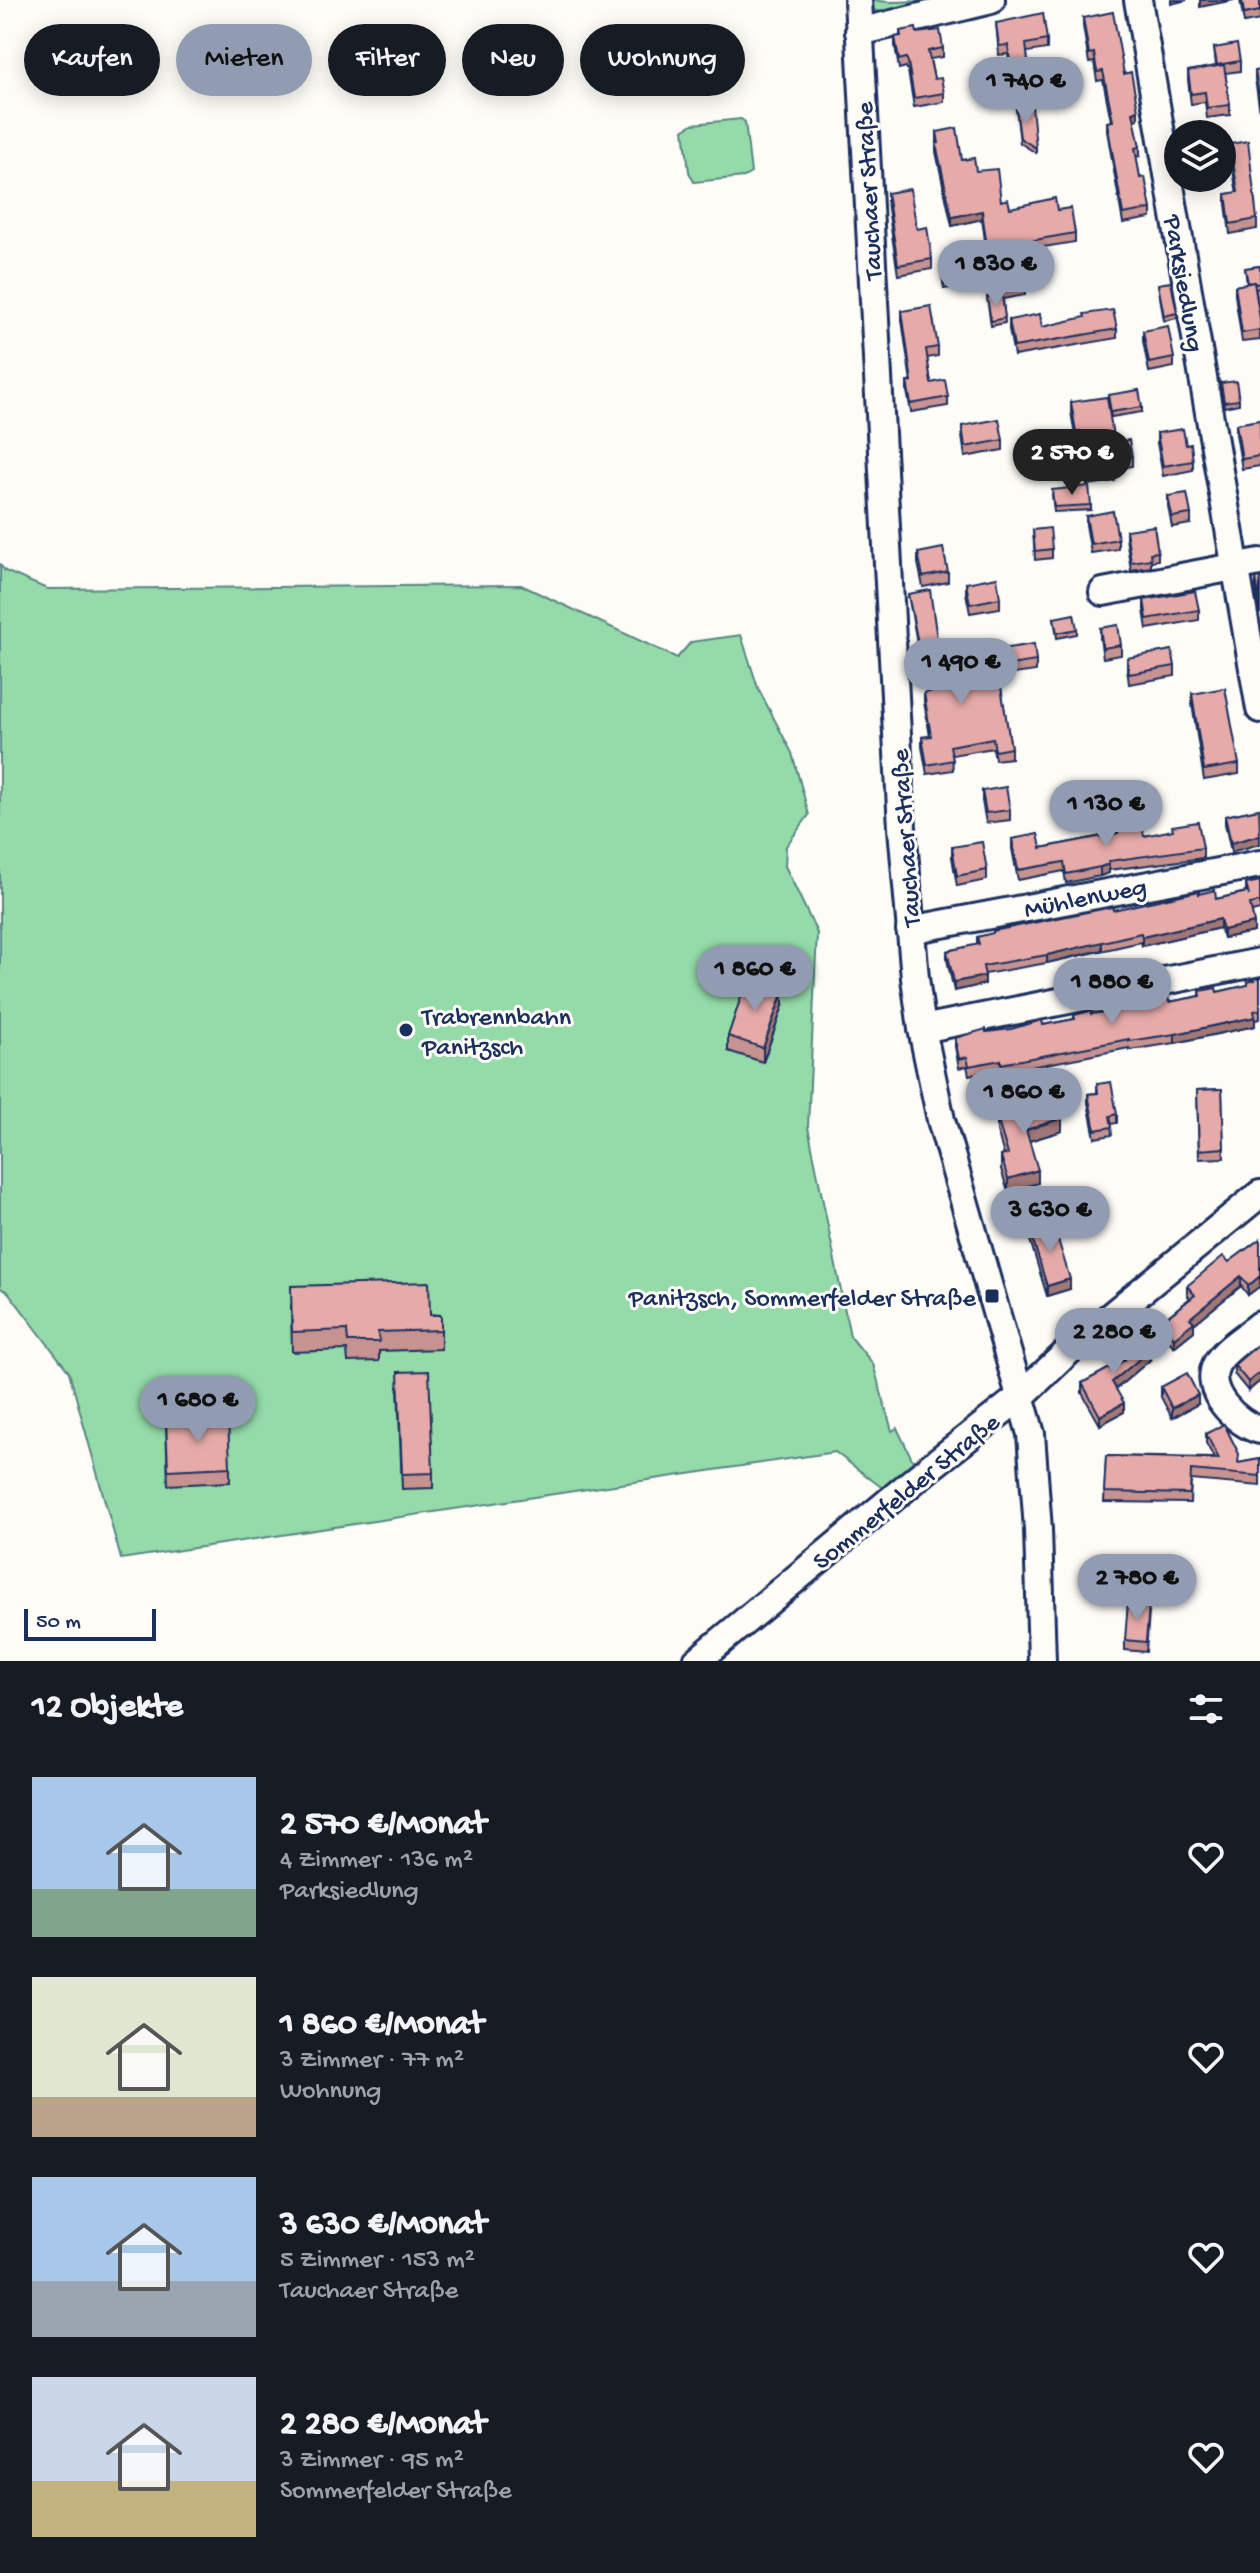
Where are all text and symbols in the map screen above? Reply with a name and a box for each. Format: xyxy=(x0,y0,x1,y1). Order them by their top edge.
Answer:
chip: Kaufen xyxy=(24,24,160,96)
chip: Mieten xyxy=(176,24,312,96)
chip: Filter xyxy=(328,24,446,96)
chip: Neu xyxy=(462,24,564,96)
chip: Wohnung xyxy=(580,24,745,96)
pin: 1 740 € xyxy=(952,57,1100,125)
text: 1 740 € xyxy=(987,67,1065,98)
street label: Tauchaer Straße xyxy=(851,100,892,283)
map controls xyxy=(1164,120,1236,192)
button: layers xyxy=(1164,120,1236,192)
street label: Parksiedlung xyxy=(1154,212,1209,355)
pin: 1 830 € xyxy=(922,240,1070,308)
text: 1 830 € xyxy=(956,250,1036,281)
pin: 2 570 € xyxy=(998,429,1146,497)
text: 2 570 € xyxy=(1031,439,1113,470)
pin: 1 490 € xyxy=(887,638,1035,706)
text: 1 490 € xyxy=(922,648,1000,679)
street label: Tauchaer Straße xyxy=(887,747,930,930)
pin: 1 130 € xyxy=(1032,780,1180,848)
text: 1 130 € xyxy=(1067,790,1145,821)
street label: Mühlenweg xyxy=(1022,873,1150,927)
pin: 1 860 € xyxy=(681,945,829,1013)
text: 1 860 € xyxy=(715,955,795,986)
pin: 1 880 € xyxy=(1038,958,1186,1026)
text: 1 880 € xyxy=(1071,968,1153,999)
place label: Trabrennbahn Panitzsch xyxy=(420,1004,572,1065)
marker: Trabrennbahn Panitzsch xyxy=(397,1021,415,1039)
pin: 1 860 € xyxy=(950,1068,1098,1136)
text: 1 860 € xyxy=(984,1078,1064,1109)
pin: 3 630 € xyxy=(976,1186,1124,1254)
text: 3 630 € xyxy=(1009,1196,1091,1227)
place label: Panitzsch, Sommerfelder Straße xyxy=(628,1285,977,1316)
marker: Panitzsch, Sommerfelder Straße xyxy=(983,1287,1001,1305)
pin: 2 280 € xyxy=(1040,1308,1188,1376)
text: 2 280 € xyxy=(1073,1318,1155,1349)
pin: 1 680 € xyxy=(124,1376,272,1444)
text: 1 680 € xyxy=(158,1386,238,1417)
street label: Sommerfelder Straße xyxy=(808,1408,1008,1578)
pin: 2 780 € xyxy=(1063,1554,1211,1622)
text: 2 780 € xyxy=(1095,1564,1179,1595)
scale bar xyxy=(24,1605,156,1641)
text: 50 m xyxy=(36,1610,81,1636)
icon: filters xyxy=(1184,1687,1228,1731)
text: 12 Objekte xyxy=(32,1689,183,1729)
text: 2 570 €/Monat xyxy=(280,1806,486,1846)
icon: home xyxy=(96,1809,192,1905)
icon: heart xyxy=(1184,1835,1228,1879)
text: 4 Zimmer · 136 m² xyxy=(280,1846,473,1877)
text: Parksiedlung xyxy=(280,1877,419,1908)
text: 1 860 €/Monat xyxy=(280,2006,484,2046)
icon: home xyxy=(96,2009,192,2105)
icon: heart xyxy=(1184,2035,1228,2079)
text: 3 Zimmer · 77 m² xyxy=(280,2046,464,2077)
text: Wohnung xyxy=(280,2077,381,2108)
text: 3 630 €/Monat xyxy=(280,2206,487,2246)
icon: home xyxy=(96,2209,192,2305)
icon: heart xyxy=(1184,2235,1228,2279)
text: 5 Zimmer · 153 m² xyxy=(280,2246,475,2277)
text: Tauchaer Straße xyxy=(280,2277,458,2308)
text: 2 280 €/Monat xyxy=(280,2406,486,2446)
icon: home xyxy=(96,2409,192,2505)
icon: heart xyxy=(1184,2435,1228,2479)
text: 3 Zimmer · 95 m² xyxy=(280,2446,464,2477)
text: Sommerfelder Straße xyxy=(280,2477,512,2508)

